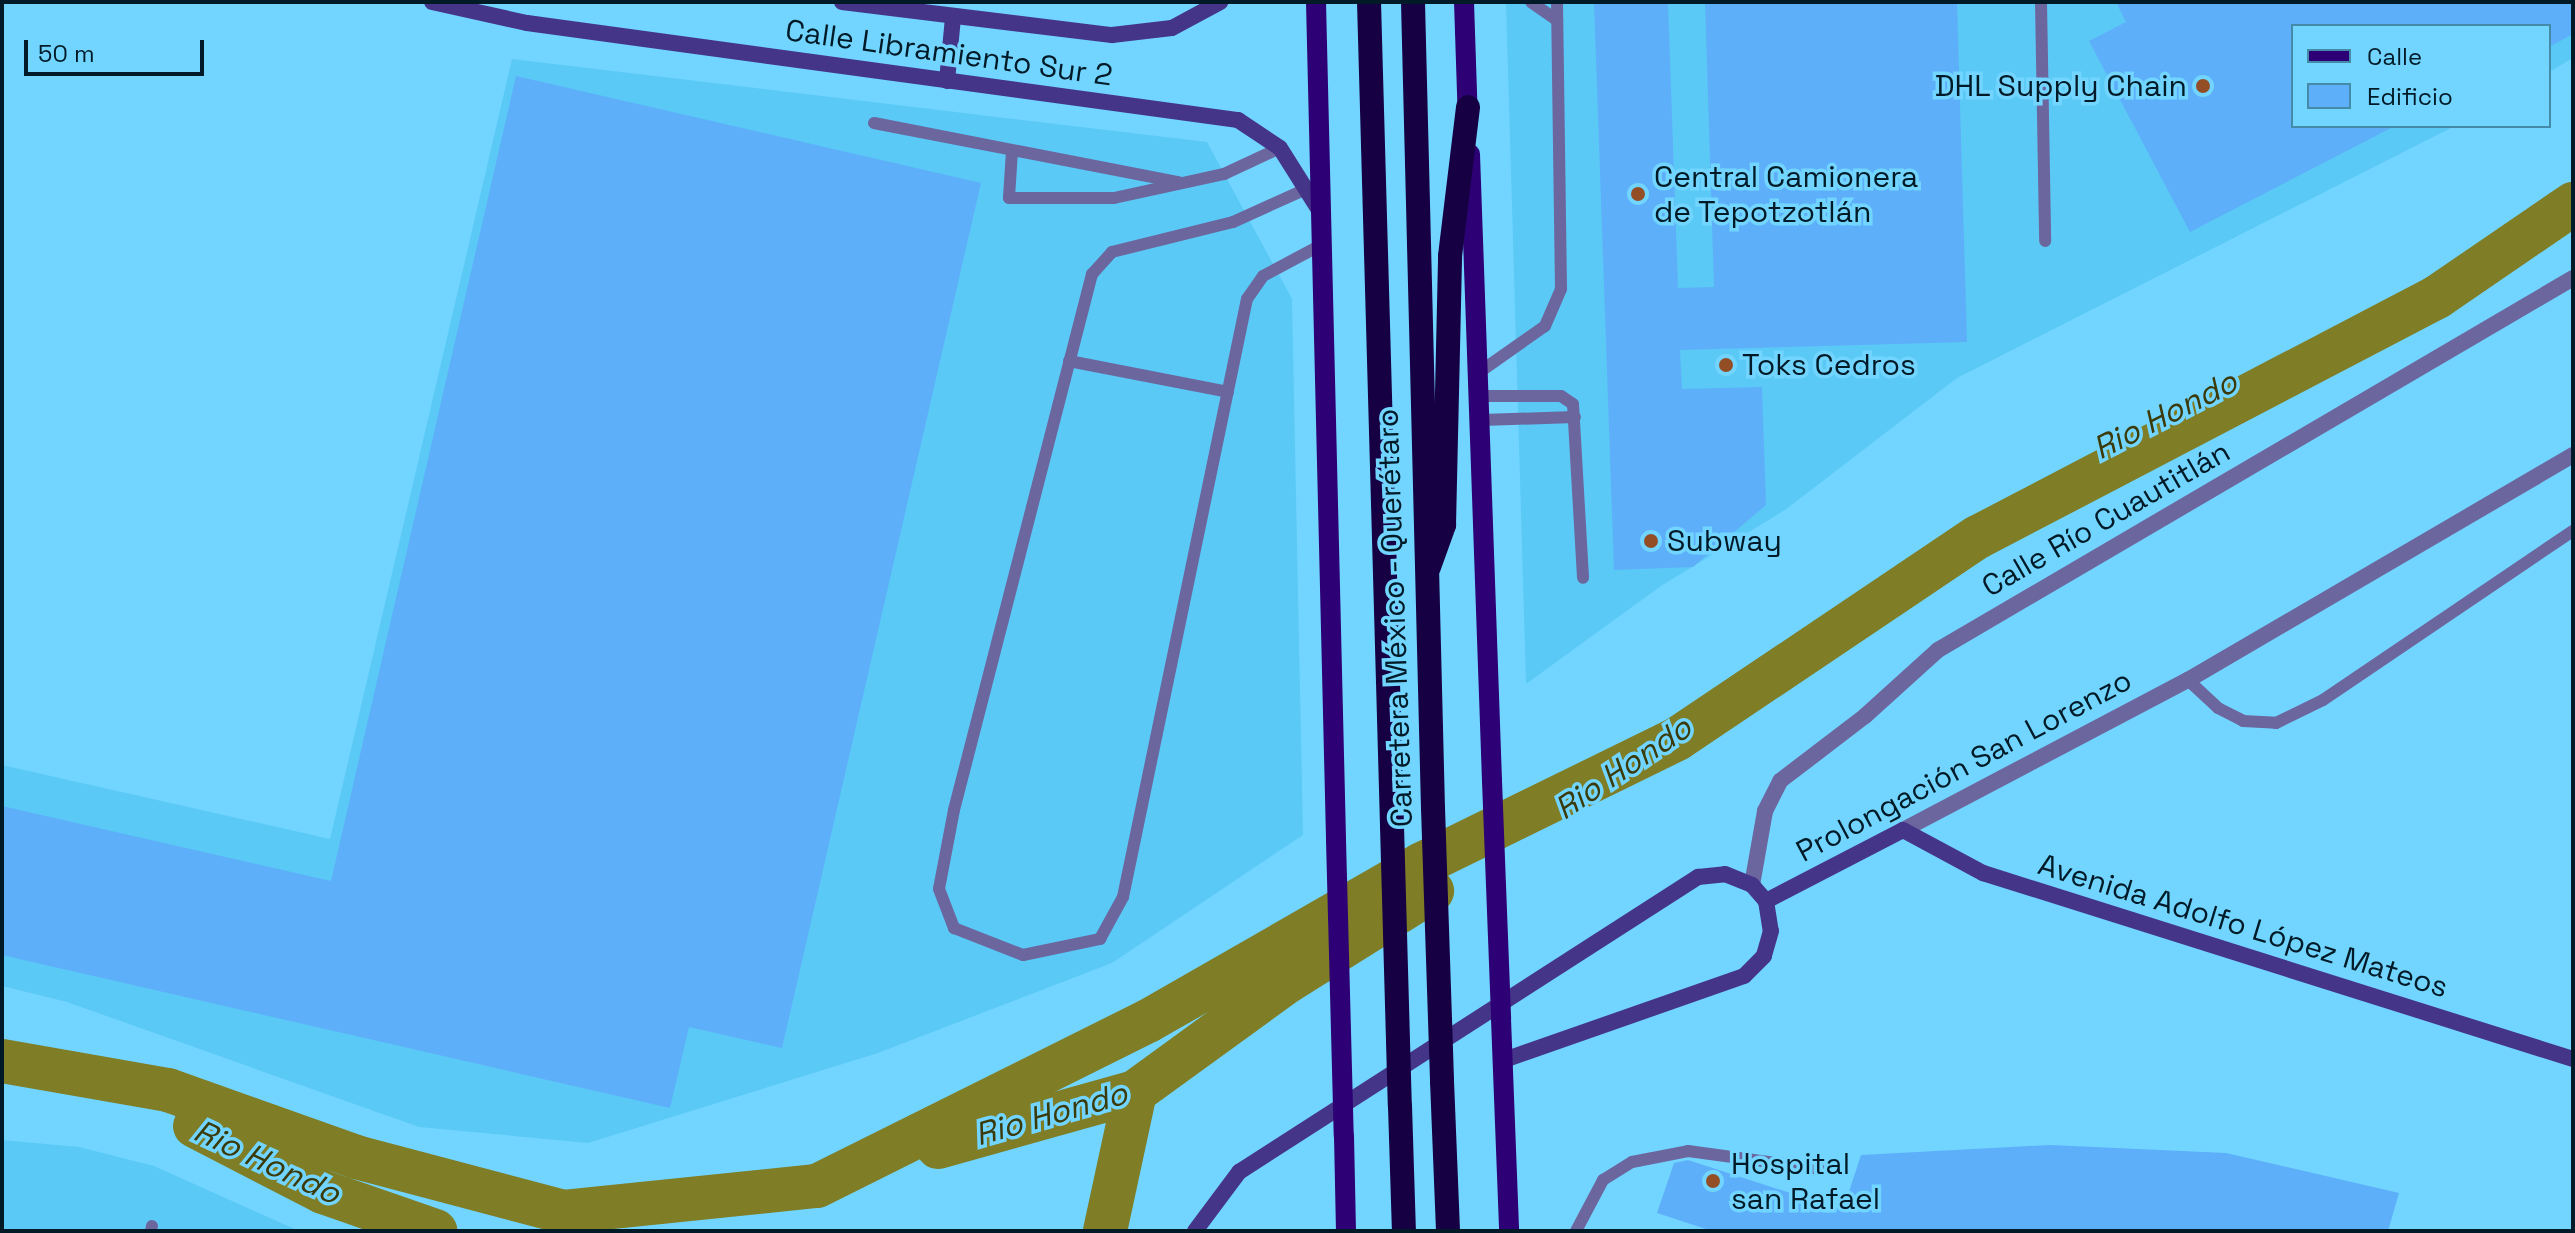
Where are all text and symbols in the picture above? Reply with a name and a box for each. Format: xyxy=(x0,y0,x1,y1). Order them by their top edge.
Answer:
street label: Calle Libramiento Sur 2 xyxy=(783,12,1115,94)
scale bar xyxy=(28,24,208,74)
legend xyxy=(2291,24,2551,128)
text: 50 m xyxy=(38,38,95,69)
text: Calle xyxy=(2367,41,2422,72)
place label: DHL Supply Chain xyxy=(1934,68,2187,104)
marker: DHL Supply Chain xyxy=(2194,77,2212,95)
text: Edificio xyxy=(2367,81,2453,112)
place label: Central Camionera de Tepotzotlán xyxy=(1654,159,1918,230)
marker: Central Camionera de Tepotzotlán xyxy=(1629,185,1647,203)
place label: Toks Cedros xyxy=(1742,347,1916,383)
marker: Toks Cedros xyxy=(1717,356,1735,374)
water label: Rio Hondo xyxy=(2086,362,2244,468)
street label: Carretera México - Querétaro xyxy=(1370,407,1420,829)
street label: Calle Río Cuautitlán xyxy=(1976,433,2236,605)
place label: Subway xyxy=(1667,523,1782,559)
marker: Subway xyxy=(1642,532,1660,550)
street label: Prolongación San Lorenzo xyxy=(1790,662,2138,870)
water label: Rio Hondo xyxy=(1547,708,1699,828)
street label: Avenida Adolfo López Mateos xyxy=(2034,846,2452,1006)
water label: Rio Hondo xyxy=(970,1074,1132,1154)
water label: Rio Hondo xyxy=(188,1111,346,1213)
place label: Hospital san Rafael xyxy=(1731,1146,1880,1216)
marker: Hospital san Rafael xyxy=(1702,1170,1724,1192)

